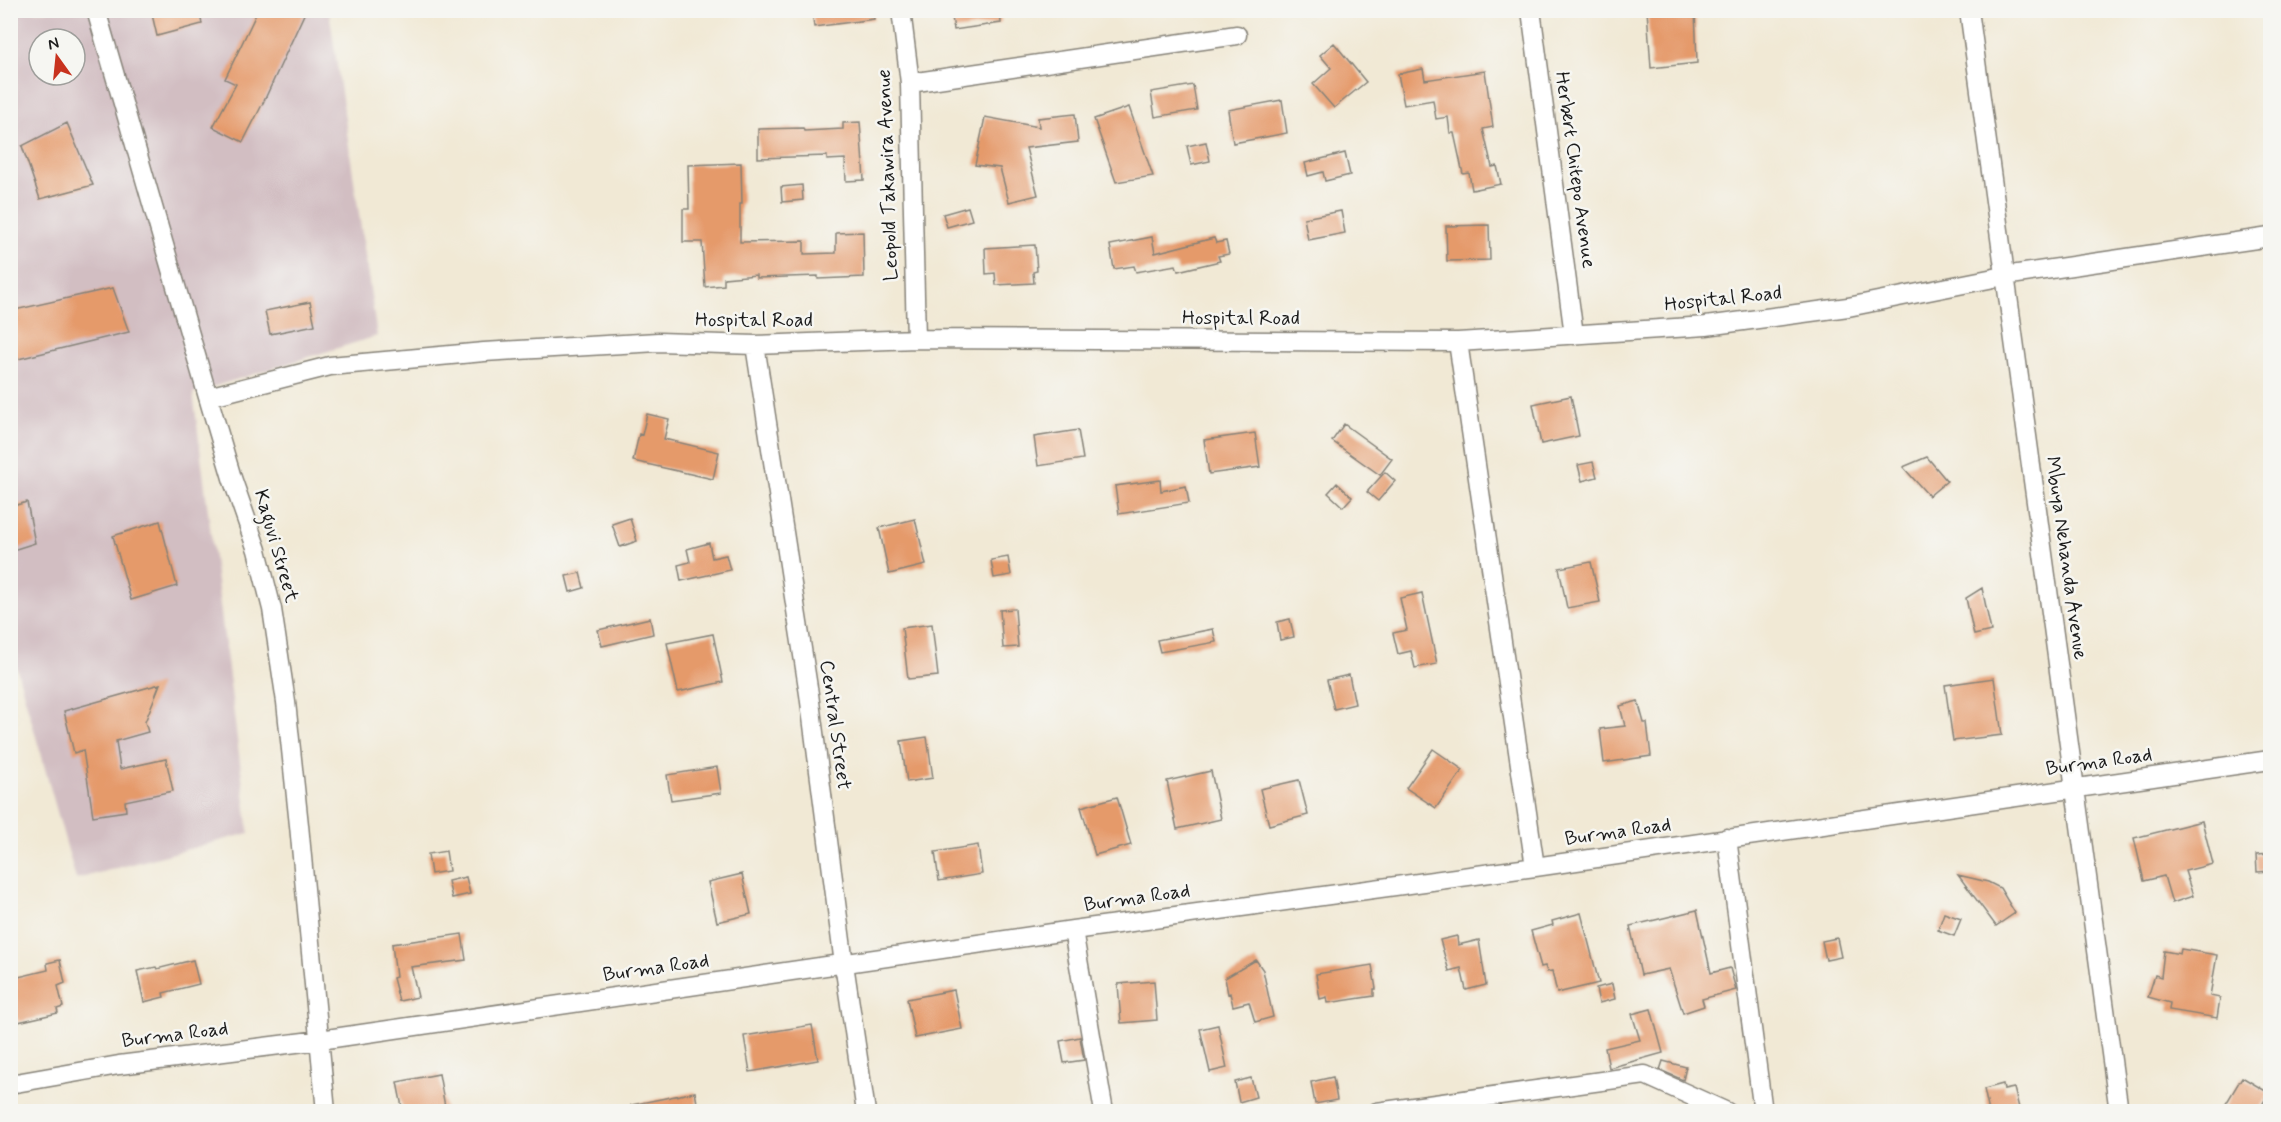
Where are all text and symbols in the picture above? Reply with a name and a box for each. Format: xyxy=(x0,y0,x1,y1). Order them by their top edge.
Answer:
north arrow xyxy=(27,27,87,87)
text: N xyxy=(46,32,61,55)
street label: Leopold Takawira Avenue xyxy=(871,69,905,281)
street label: Herbert Chitepo Avenue xyxy=(1548,70,1602,270)
street label: Hospital Road xyxy=(1663,279,1783,319)
street label: Hospital Road xyxy=(1182,305,1300,332)
street label: Hospital Road xyxy=(695,307,813,334)
street label: Mbuya Nehanda Avenue xyxy=(2038,455,2094,661)
street label: Kaguvi Street xyxy=(245,486,305,606)
street label: Central Street xyxy=(813,658,857,792)
street label: Burma Road xyxy=(2044,741,2154,783)
street label: Burma Road xyxy=(1563,811,1673,853)
street label: Burma Road xyxy=(1082,877,1192,919)
street label: Burma Road xyxy=(601,947,711,989)
street label: Burma Road xyxy=(120,1015,230,1055)

